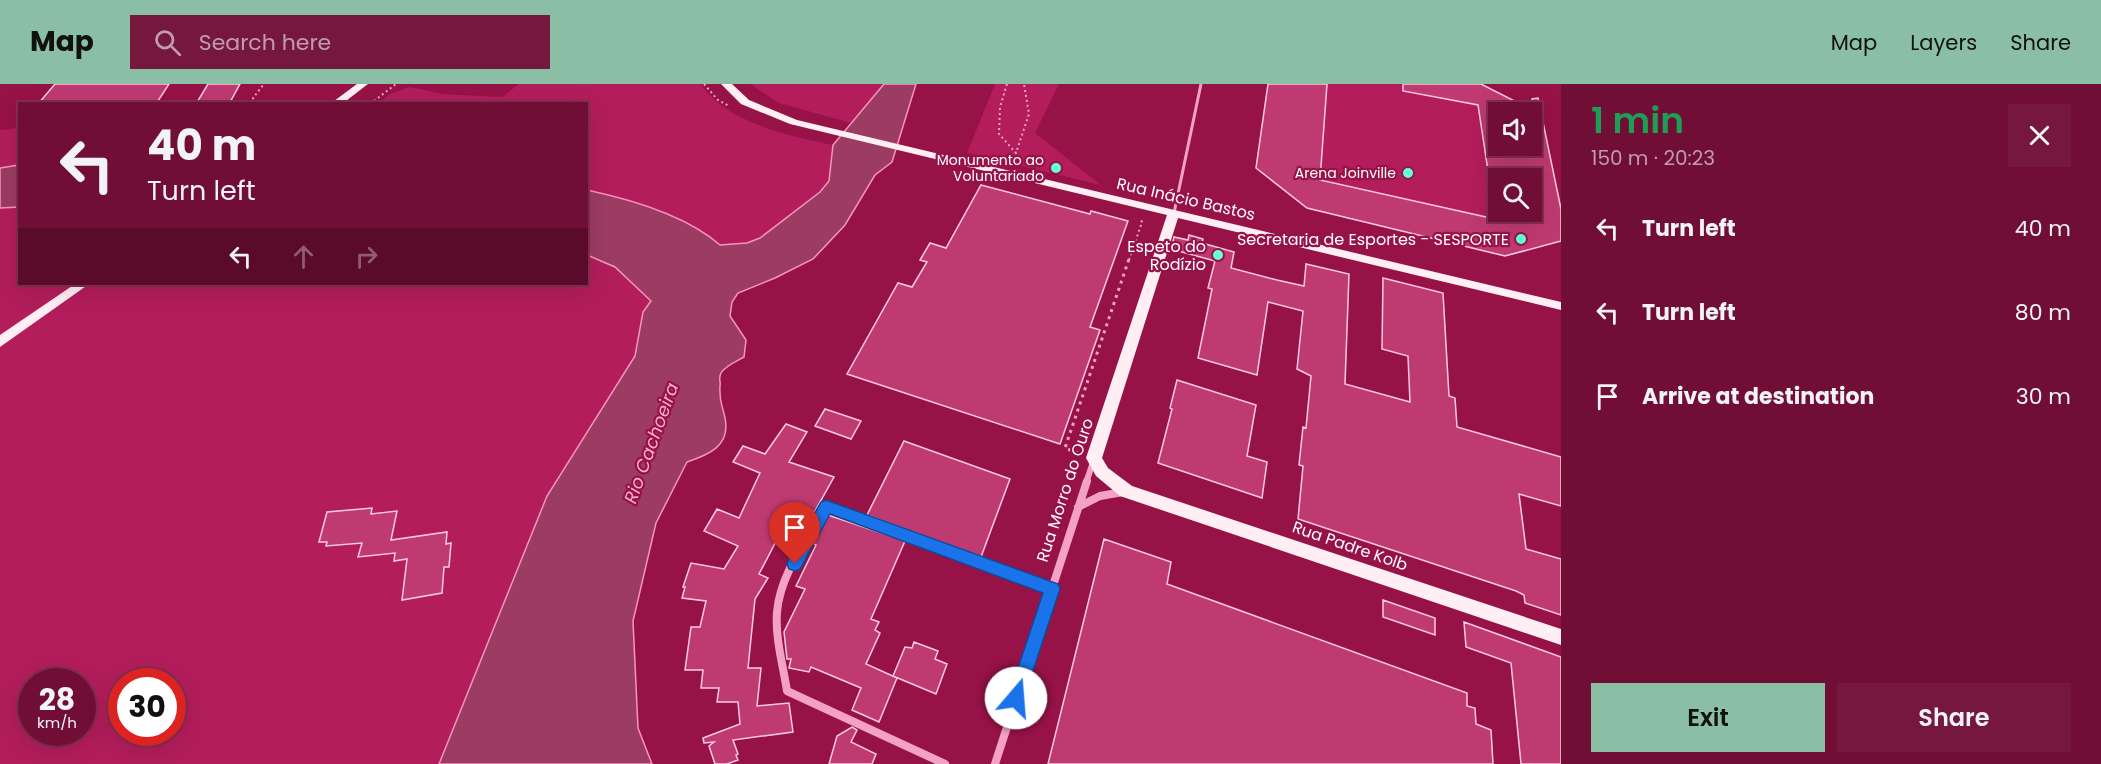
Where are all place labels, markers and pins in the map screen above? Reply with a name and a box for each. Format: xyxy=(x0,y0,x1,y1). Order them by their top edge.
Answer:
place label: Monumento ao Voluntariado xyxy=(937,150,1044,186)
marker: Monumento ao Voluntariado xyxy=(1049,161,1063,175)
place label: Arena Joinville xyxy=(1295,163,1396,183)
marker: Arena Joinville xyxy=(1401,166,1415,180)
place label: Secretaria de Esportes - SESPORTE xyxy=(1237,228,1509,251)
marker: Secretaria de Esportes - SESPORTE xyxy=(1514,232,1528,246)
place label: Espeto do Rodízio xyxy=(1127,235,1206,276)
marker: Espeto do Rodízio xyxy=(1211,248,1225,262)
pin xyxy=(769,502,820,564)

